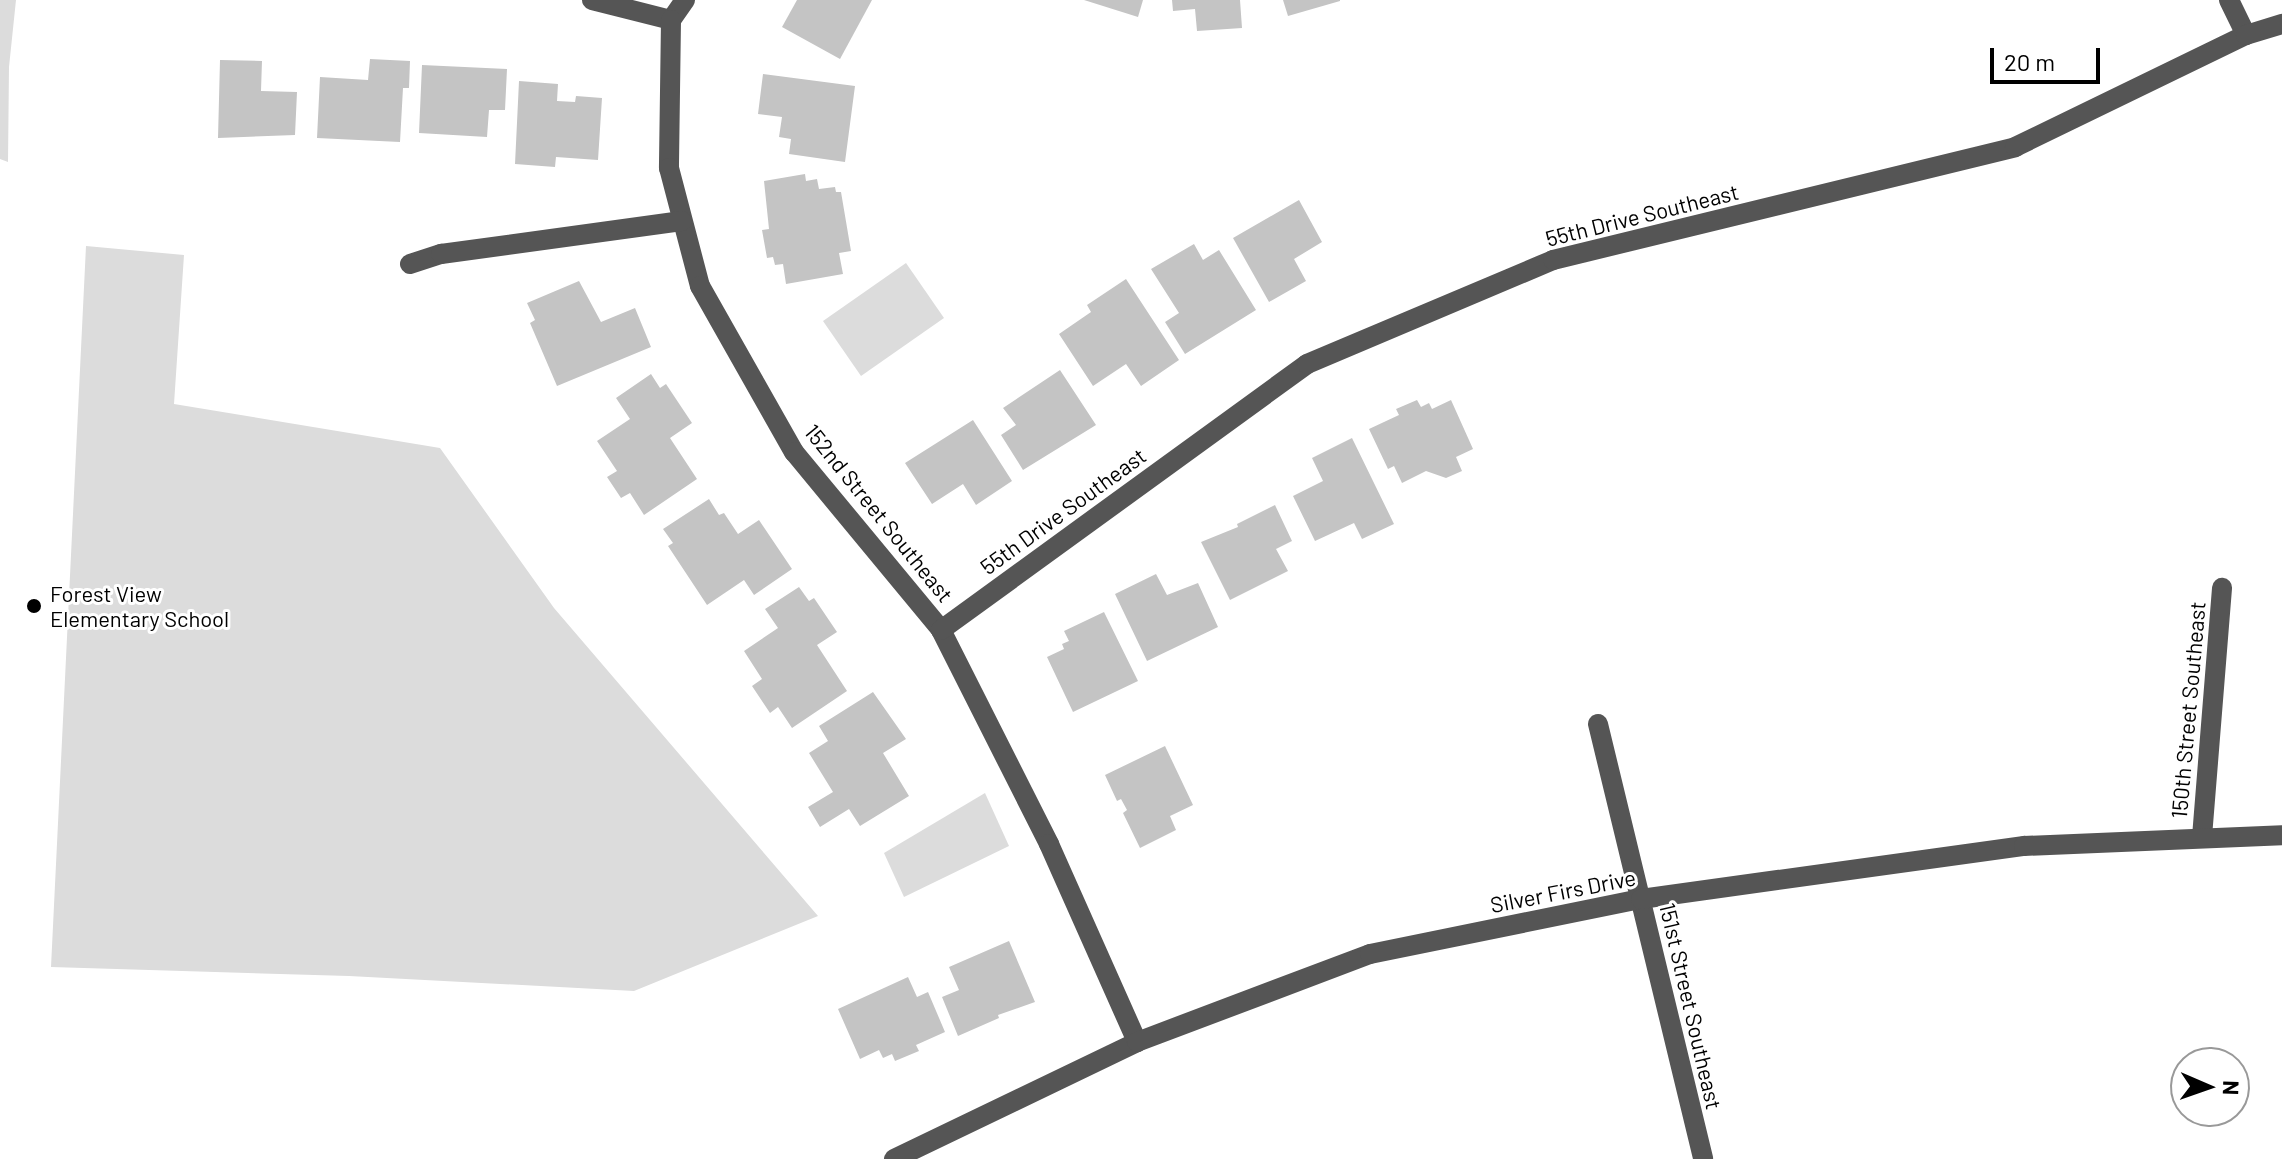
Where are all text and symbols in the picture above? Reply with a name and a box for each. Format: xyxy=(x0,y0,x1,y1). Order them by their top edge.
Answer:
scale bar xyxy=(1994,32,2104,82)
text: 20 m xyxy=(2004,47,2055,76)
street label: 55th Drive Southeast xyxy=(1543,178,1741,252)
street label: 152nd Street Southeast xyxy=(799,419,959,607)
street label: 55th Drive Southeast xyxy=(975,442,1151,580)
place label: Forest View Elementary School xyxy=(50,580,229,632)
marker: Forest View Elementary School xyxy=(25,597,43,615)
street label: 150th Street Southeast xyxy=(2165,600,2211,820)
street label: Silver Firs Drive xyxy=(1488,864,1638,918)
street label: 151st Street Southeast xyxy=(1654,900,1728,1112)
north arrow xyxy=(2170,1047,2250,1127)
text: N xyxy=(2219,1080,2245,1096)

